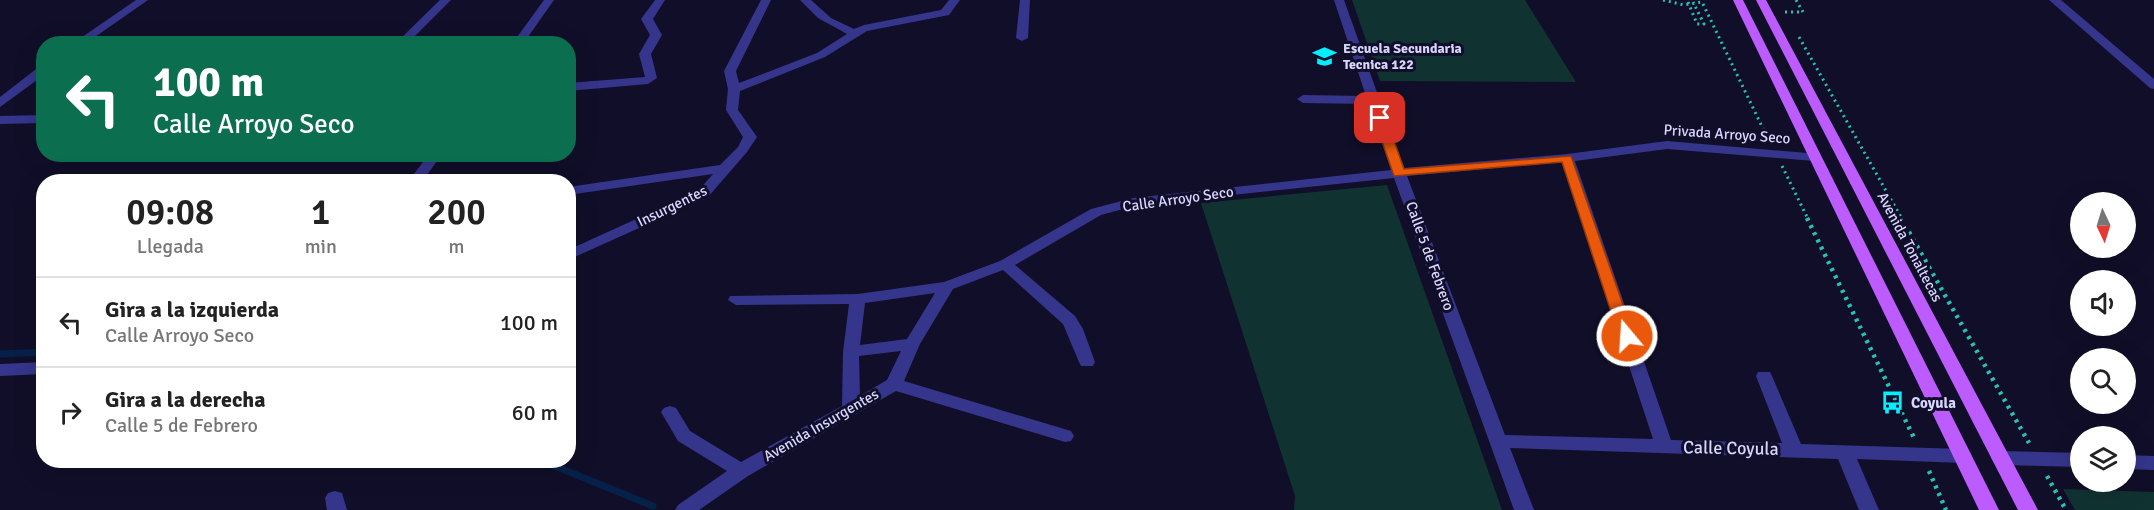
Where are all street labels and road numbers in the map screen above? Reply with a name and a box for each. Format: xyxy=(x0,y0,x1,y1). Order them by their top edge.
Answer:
street label: Privada Arroyo Seco xyxy=(1663,121,1791,147)
street label: Insurgentes xyxy=(634,181,710,231)
street label: Calle Arroyo Seco xyxy=(1121,182,1235,216)
street label: Avenida Tonaltecas xyxy=(1873,189,1947,305)
street label: Calle 5 de Febrero xyxy=(1402,199,1458,313)
street label: Avenida Insurgentes xyxy=(760,385,882,465)
street label: Calle Coyula xyxy=(1683,436,1779,460)

